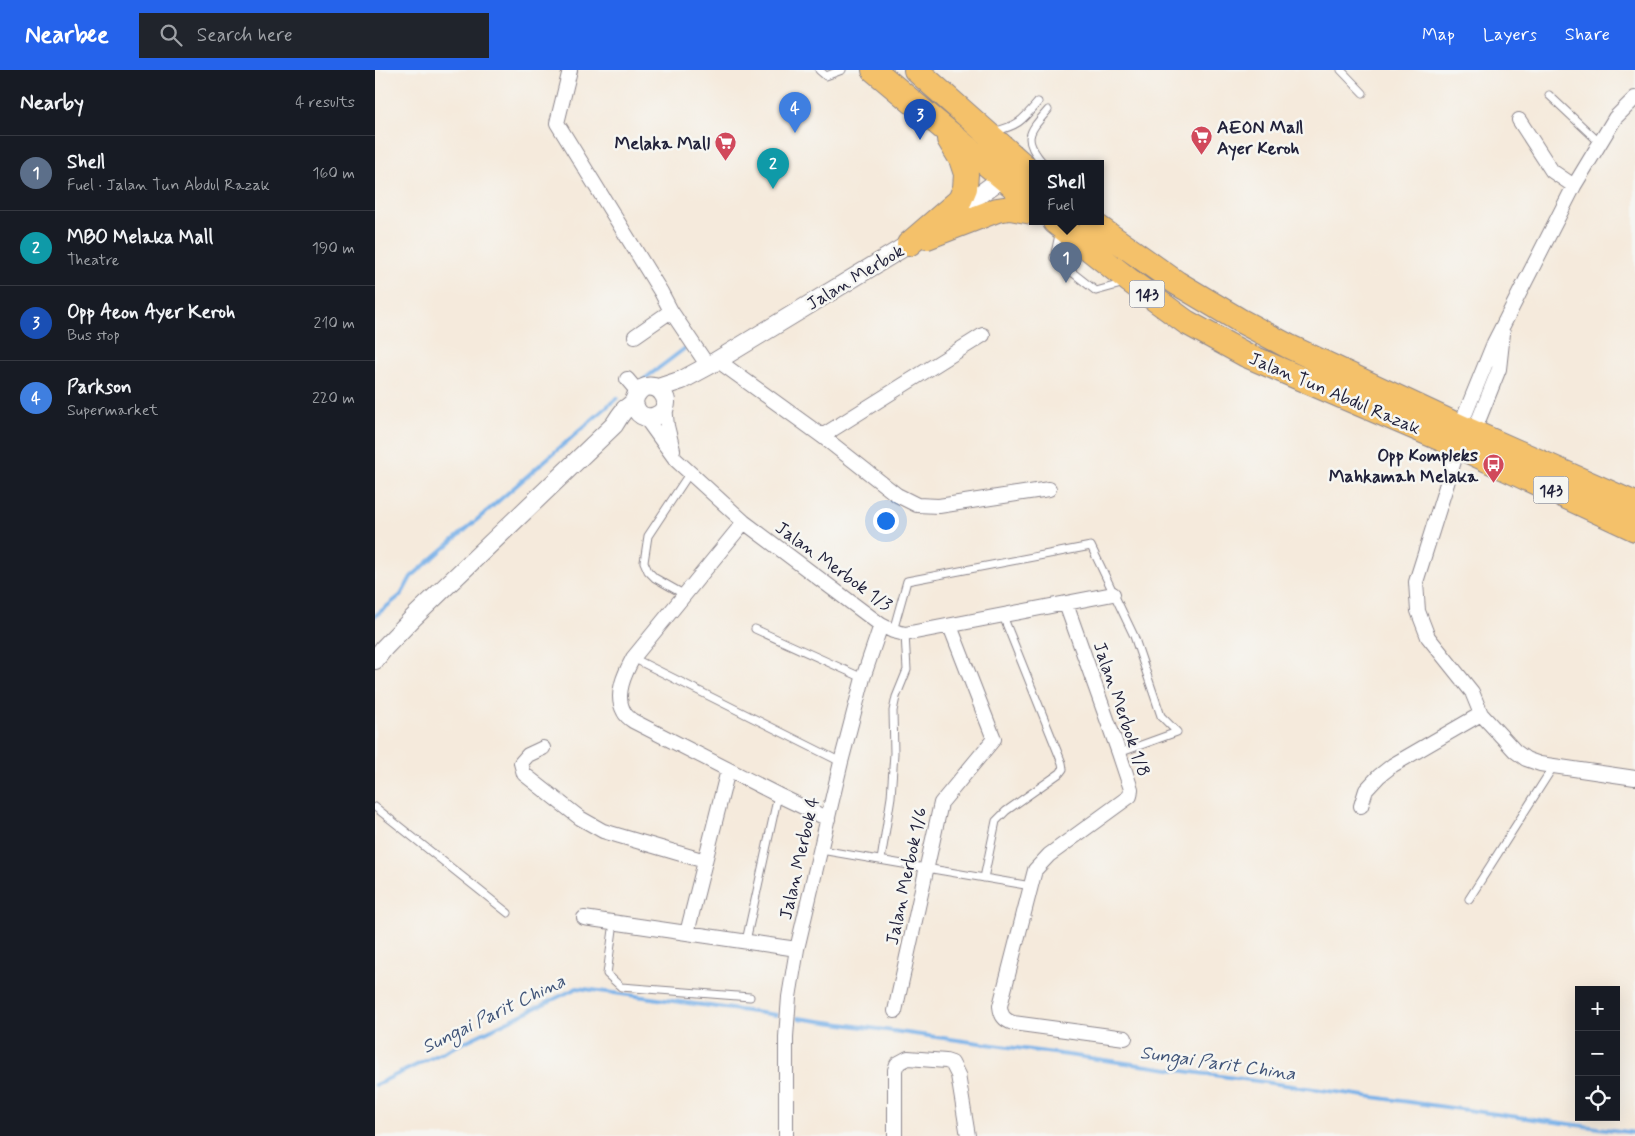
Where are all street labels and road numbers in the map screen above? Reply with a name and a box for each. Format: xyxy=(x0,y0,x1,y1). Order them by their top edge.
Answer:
street label: Jalan Merbok xyxy=(802,239,909,316)
road number: 143 xyxy=(1129,280,1165,308)
street label: Jalan Tun Abdul Razak xyxy=(1245,347,1424,441)
road number: 143 xyxy=(1533,476,1569,504)
street label: Jalan Merbok 1/3 xyxy=(770,516,897,617)
street label: Jalan Merbok 1/8 xyxy=(1087,639,1155,780)
street label: Jalan Merbok 4 xyxy=(774,794,826,922)
street label: Jalan Merbok 1/6 xyxy=(881,805,933,947)

